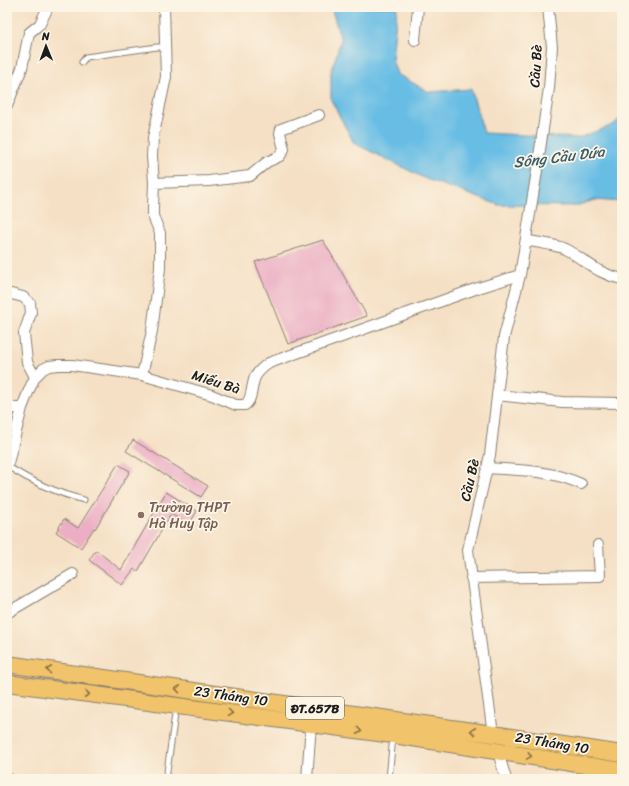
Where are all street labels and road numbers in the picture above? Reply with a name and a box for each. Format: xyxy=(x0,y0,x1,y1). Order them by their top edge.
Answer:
street label: Cầu Bè xyxy=(522,44,550,88)
street label: Miếu Bà xyxy=(189,362,243,402)
street label: Cầu Bè xyxy=(453,456,487,504)
street label: 23 Tháng 10 xyxy=(192,678,270,714)
road number: ĐT.657B xyxy=(286,697,344,719)
street label: 23 Tháng 10 xyxy=(513,725,591,761)

